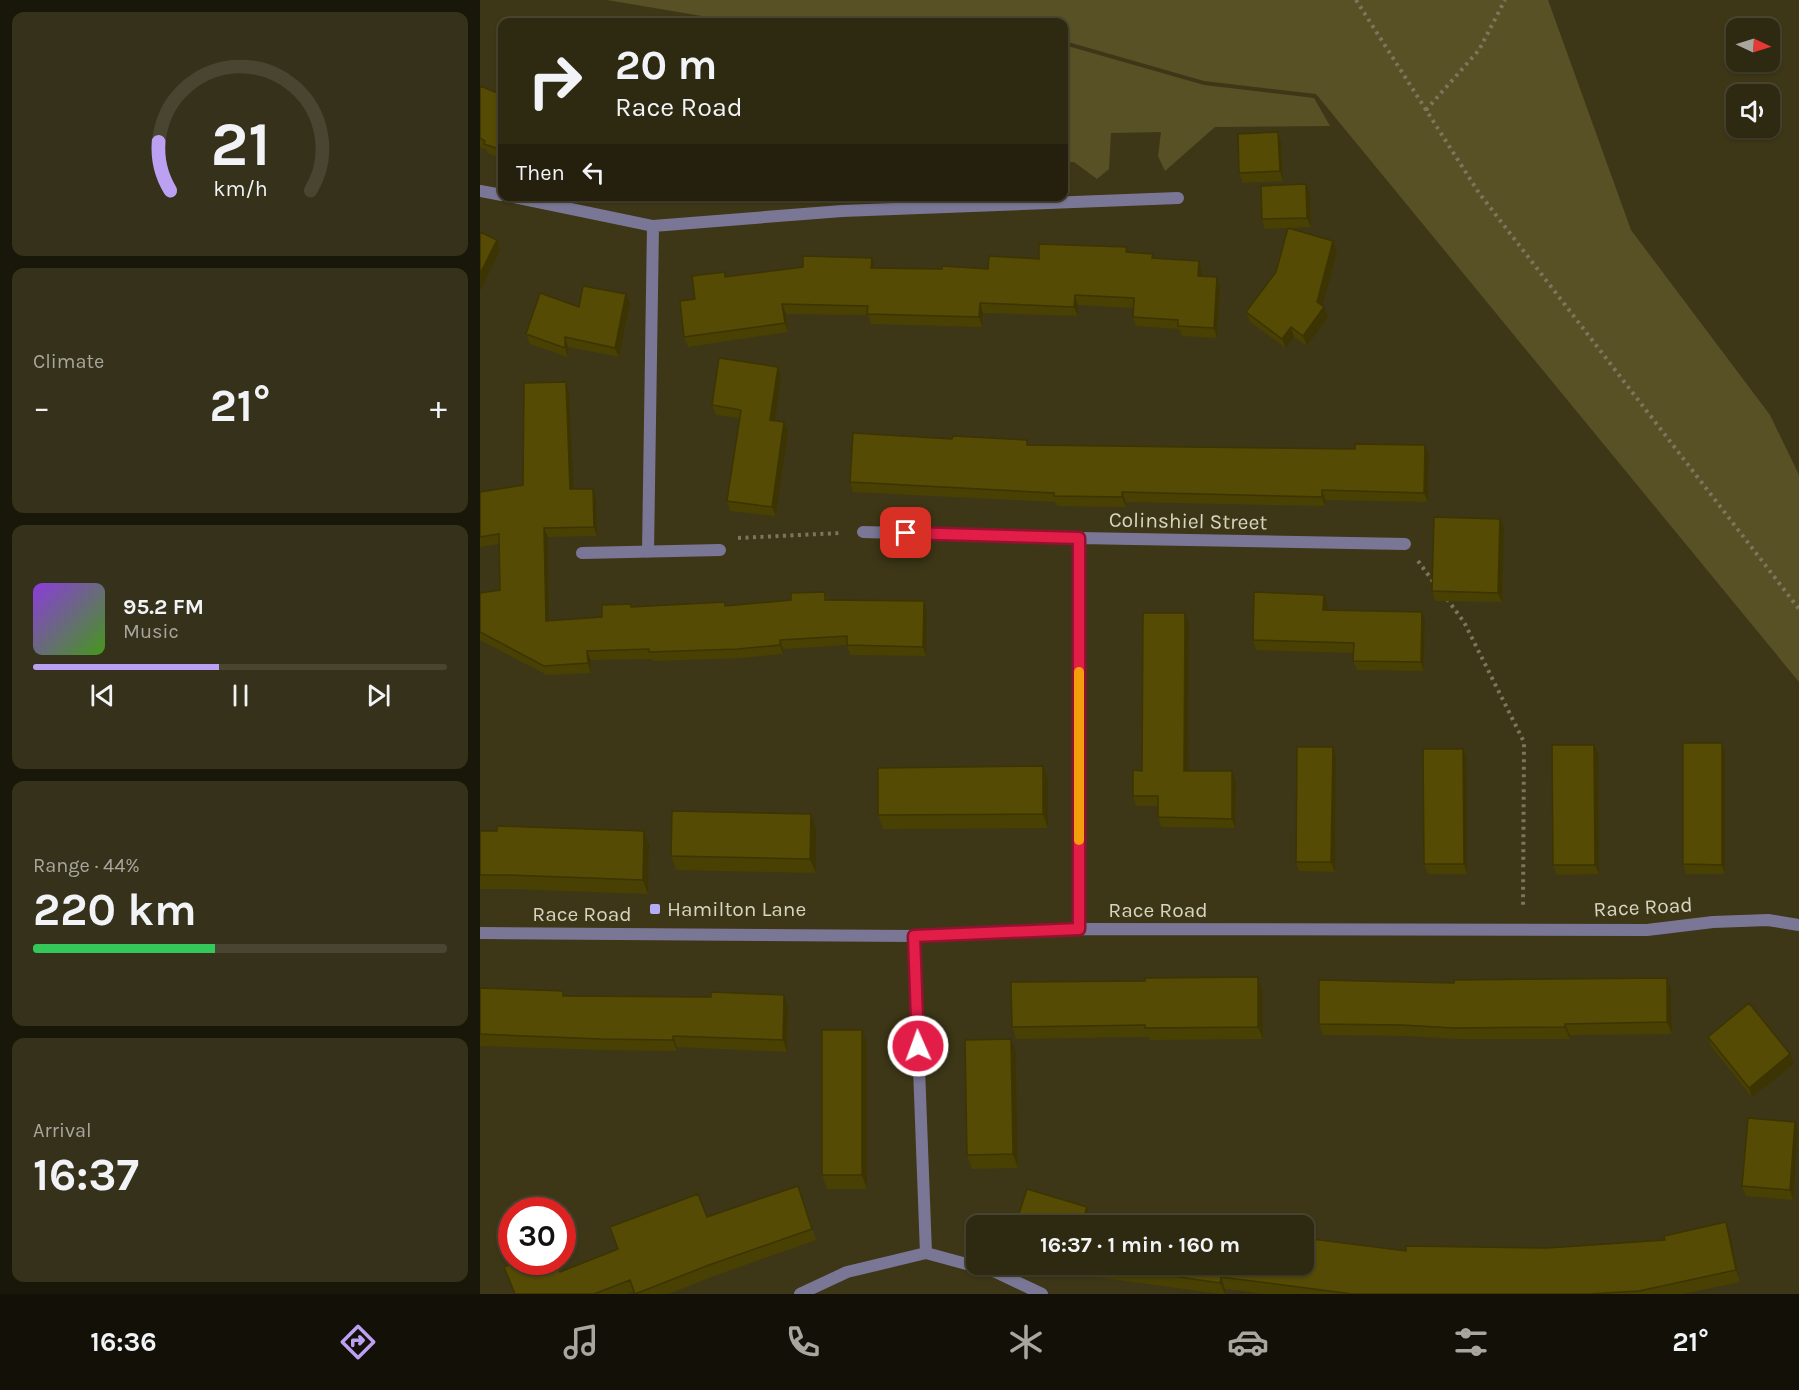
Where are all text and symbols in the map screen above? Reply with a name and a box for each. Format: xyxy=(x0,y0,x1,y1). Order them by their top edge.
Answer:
north arrow xyxy=(1726,18,1780,72)
map controls xyxy=(1726,18,1780,138)
text: 20 m xyxy=(615,40,717,90)
icon: right xyxy=(516,42,594,120)
button: sound xyxy=(1726,84,1780,138)
text: Race Road xyxy=(615,91,743,123)
text: 21 xyxy=(210,108,270,181)
icon: left xyxy=(577,156,610,189)
text: Then xyxy=(516,160,565,186)
text: km/h xyxy=(213,177,267,202)
text: Climate xyxy=(33,350,104,373)
text: 21° xyxy=(210,380,270,432)
text: − xyxy=(33,388,50,426)
text: + xyxy=(430,388,447,426)
pin xyxy=(880,507,931,558)
street label: Colinshiel Street xyxy=(1109,508,1268,534)
icon: arrive xyxy=(889,516,922,549)
text: 95.2 FM xyxy=(123,594,204,620)
text: Music xyxy=(123,620,179,643)
icon: previous xyxy=(86,679,119,712)
icon: pause xyxy=(224,679,257,712)
icon: next xyxy=(362,679,395,712)
text: Range · 44% xyxy=(33,854,140,877)
text: 220 km xyxy=(33,884,197,936)
street label: Race Road xyxy=(1593,892,1693,922)
place label: Hamilton Lane xyxy=(667,897,806,921)
street label: Race Road xyxy=(1108,898,1208,922)
street label: Race Road xyxy=(532,902,632,926)
marker: Hamilton Lane xyxy=(648,902,662,916)
position arrow xyxy=(886,1014,950,1078)
text: Arrival xyxy=(33,1119,92,1142)
text: 16:37 xyxy=(33,1149,139,1201)
speed limit sign: 30 xyxy=(498,1197,576,1275)
text: 16:37 · 1 min · 160 m xyxy=(1040,1232,1240,1258)
icon: directions xyxy=(337,1321,379,1363)
icon: music xyxy=(560,1321,602,1363)
icon: phone xyxy=(782,1321,824,1363)
icon: climate xyxy=(1005,1321,1047,1363)
icon: car xyxy=(1227,1321,1269,1363)
icon: filters xyxy=(1450,1321,1492,1363)
text: 16:36 xyxy=(90,1326,157,1358)
text: 21° xyxy=(1672,1326,1709,1358)

